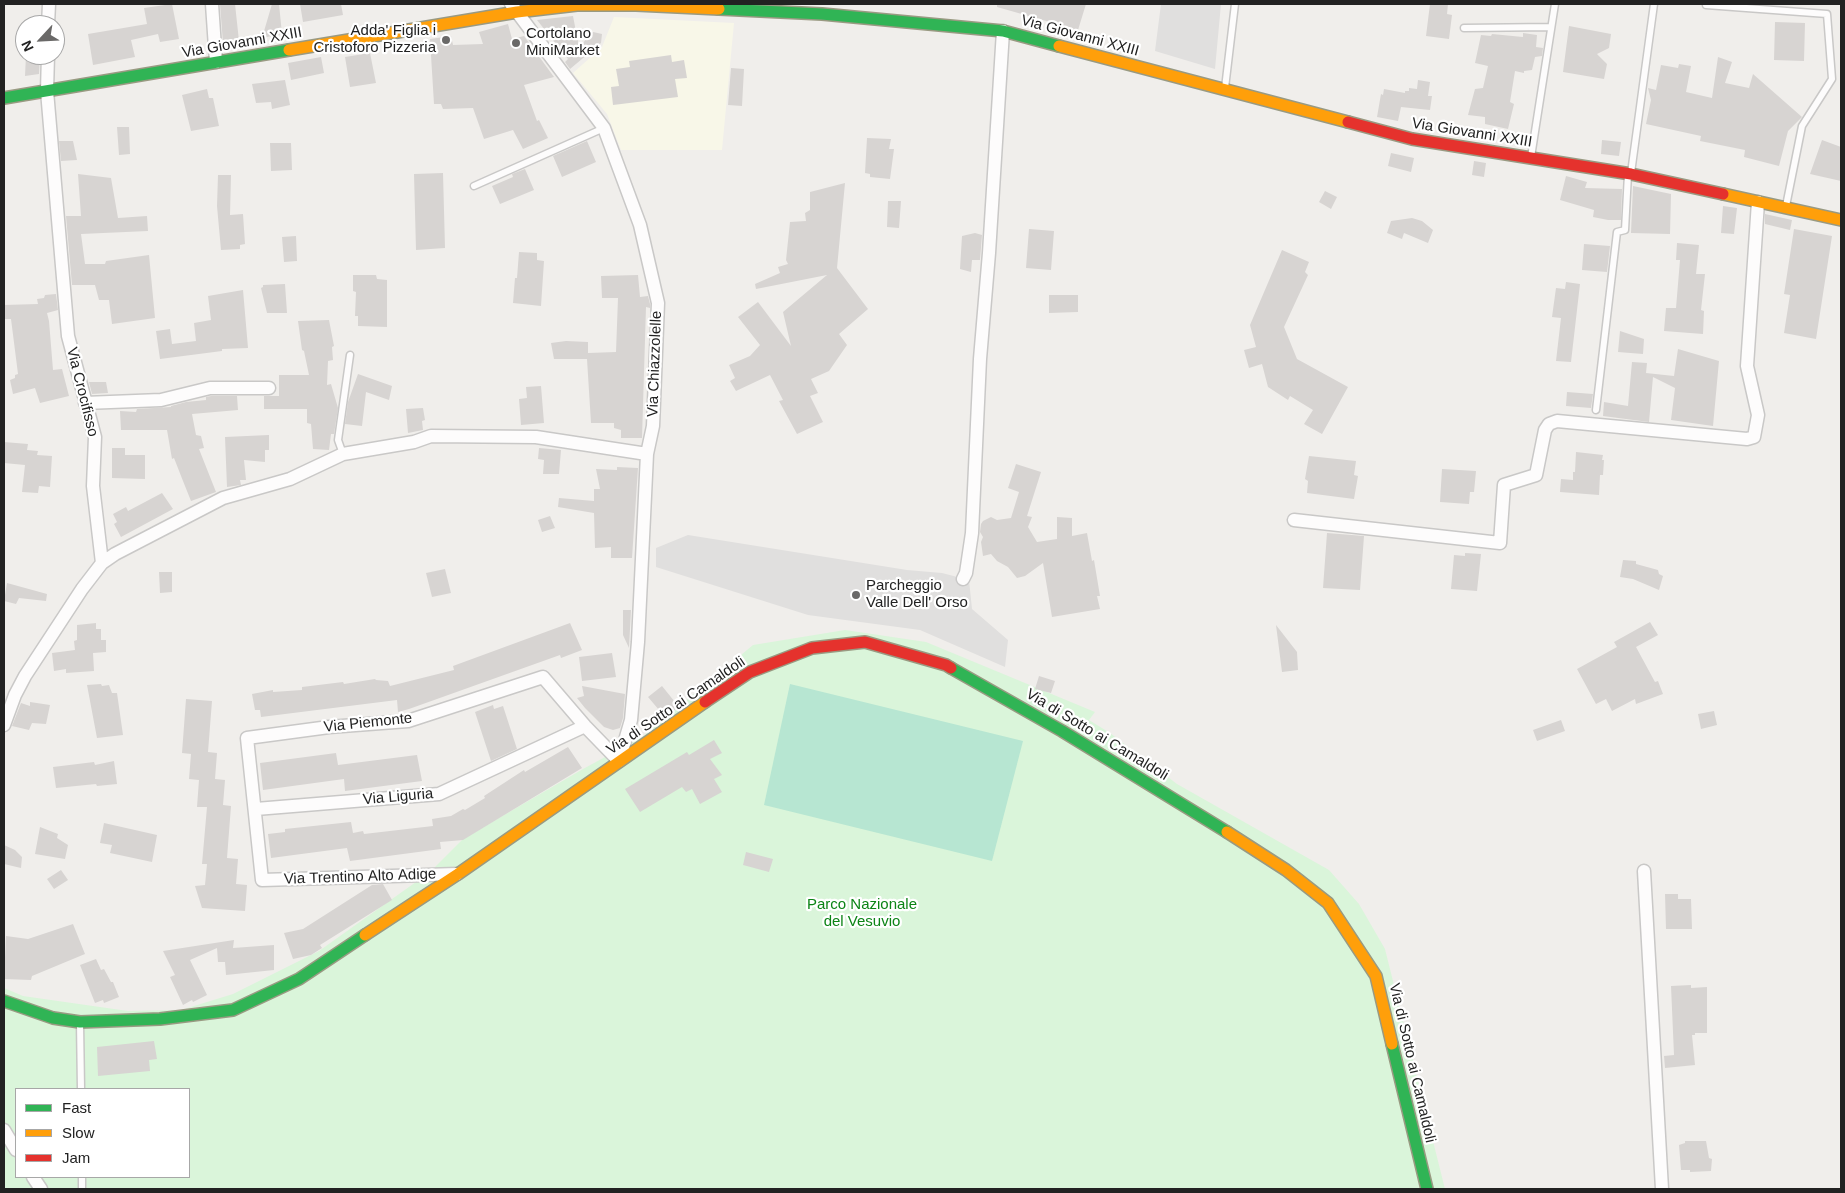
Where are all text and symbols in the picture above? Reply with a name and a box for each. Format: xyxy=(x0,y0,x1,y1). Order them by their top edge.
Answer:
street label: Via Giovanni XXIII xyxy=(1019,12,1141,60)
north arrow xyxy=(15,15,65,65)
place label: Adda' Figlia i Cristoforo Pizzeria xyxy=(313,22,436,57)
street label: Via Giovanni XXIII xyxy=(181,24,303,62)
place label: Cortolano MiniMarket xyxy=(526,25,599,60)
marker: Adda' Figlia i Cristoforo Pizzeria xyxy=(440,34,452,46)
marker: Cortolano MiniMarket xyxy=(510,37,522,49)
text: N xyxy=(18,38,37,54)
street label: Via Giovanni XXIII xyxy=(1411,115,1533,151)
street label: Via Chiazzolelle xyxy=(644,310,666,418)
street label: Via Crocifisso xyxy=(62,345,102,439)
place label: Parcheggio Valle Dell' Orso xyxy=(866,577,968,612)
marker: Parcheggio Valle Dell' Orso xyxy=(850,589,862,601)
street label: Via di Sotto ai Camaldoli xyxy=(603,653,749,759)
street label: Via di Sotto ai Camaldoli xyxy=(1022,685,1172,785)
street label: Via Piemonte xyxy=(323,709,413,737)
street label: Via Liguria xyxy=(362,785,434,809)
street label: Via Trentino Alto Adige xyxy=(283,865,437,889)
park label: Parco Nazionale del Vesuvio xyxy=(807,896,917,931)
street label: Via di Sotto ai Camaldoli xyxy=(1385,981,1439,1145)
legend xyxy=(15,1088,190,1178)
text: Fast xyxy=(62,1099,91,1116)
text: Slow xyxy=(62,1124,95,1141)
text: Jam xyxy=(62,1149,90,1166)

